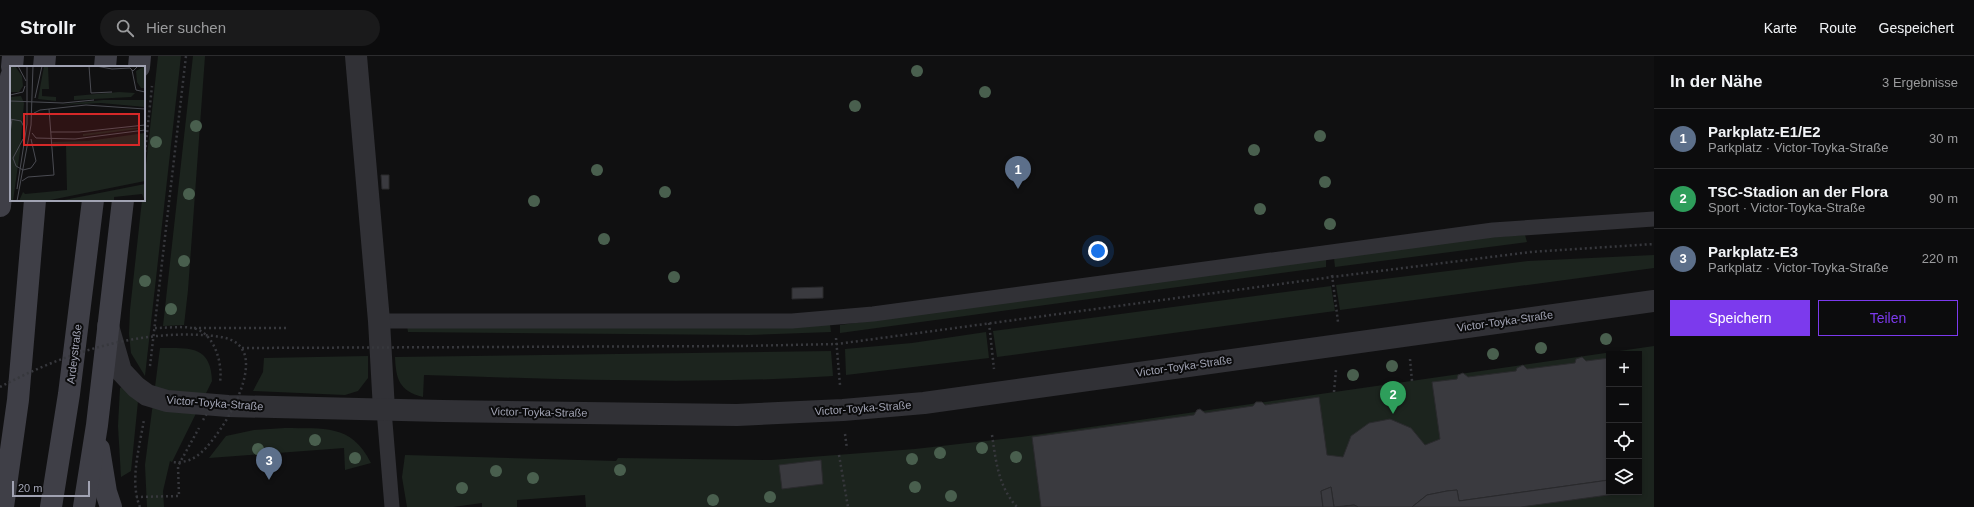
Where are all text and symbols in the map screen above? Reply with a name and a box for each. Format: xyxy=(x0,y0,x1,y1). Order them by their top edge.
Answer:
search box xyxy=(100,10,380,46)
text: Strollr xyxy=(20,17,76,38)
icon: search xyxy=(114,17,136,39)
text: Hier suchen xyxy=(146,19,226,36)
text: Karte xyxy=(1764,20,1797,36)
text: Route xyxy=(1819,20,1857,36)
text: Gespeichert xyxy=(1879,20,1954,36)
inset map xyxy=(10,66,145,201)
text: In der Nähe xyxy=(1670,72,1763,91)
text: 3 Ergebnisse xyxy=(1882,75,1958,90)
text: Parkplatz-E1/E2 xyxy=(1708,123,1821,140)
text: 1 xyxy=(1679,131,1687,146)
text: 30 m xyxy=(1929,131,1958,146)
text: Parkplatz · Victor-Toyka-Straße xyxy=(1708,140,1888,155)
pin: 1 xyxy=(1005,156,1031,189)
text: TSC-Stadion an der Flora xyxy=(1708,183,1888,200)
text: 2 xyxy=(1679,191,1687,206)
text: 90 m xyxy=(1929,191,1958,206)
text: Sport · Victor-Toyka-Straße xyxy=(1708,200,1865,215)
your location xyxy=(1088,241,1108,261)
text: Parkplatz-E3 xyxy=(1708,243,1798,260)
text: 3 xyxy=(1679,251,1687,266)
text: 220 m xyxy=(1922,251,1958,266)
text: Parkplatz · Victor-Toyka-Straße xyxy=(1708,260,1888,275)
button: Speichern xyxy=(1670,300,1810,336)
button: Teilen xyxy=(1818,300,1958,336)
street label: Victor-Toyka-Straße xyxy=(1456,308,1554,334)
street label: Ardeystraße xyxy=(64,324,84,384)
map controls xyxy=(1606,351,1642,495)
button: + xyxy=(1606,351,1642,387)
street label: Victor-Toyka-Straße xyxy=(1135,353,1233,379)
pin: 2 xyxy=(1380,381,1406,414)
button: − xyxy=(1606,387,1642,423)
street label: Victor-Toyka-Straße xyxy=(166,394,264,412)
street label: Victor-Toyka-Straße xyxy=(814,399,912,417)
street label: Victor-Toyka-Straße xyxy=(490,405,588,419)
button: locate xyxy=(1606,423,1642,459)
pin: 3 xyxy=(256,447,282,480)
button: layers xyxy=(1606,459,1642,495)
scale bar xyxy=(12,479,90,498)
text: 20 m xyxy=(18,482,42,494)

